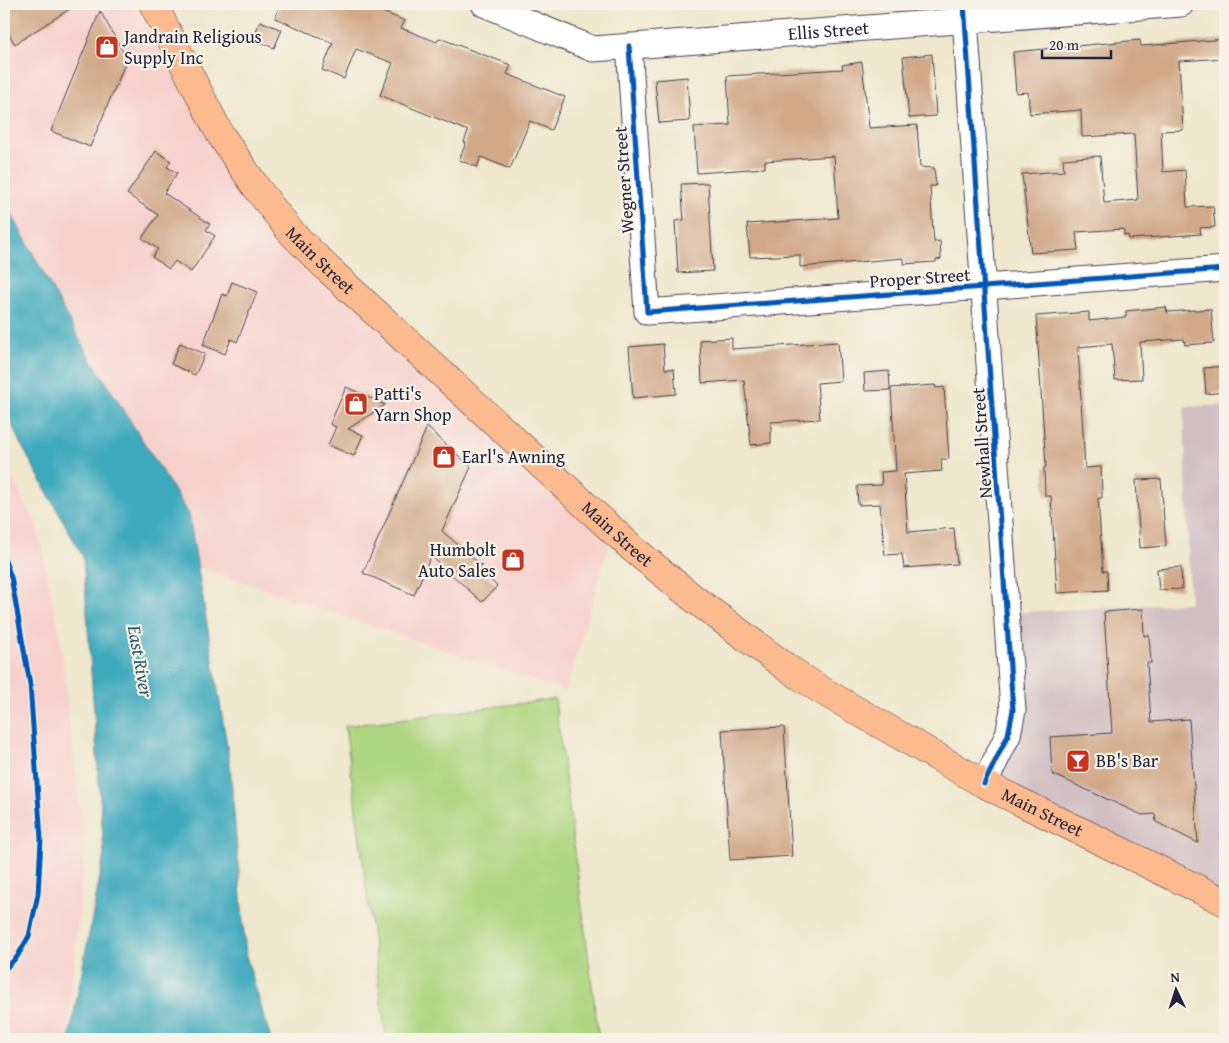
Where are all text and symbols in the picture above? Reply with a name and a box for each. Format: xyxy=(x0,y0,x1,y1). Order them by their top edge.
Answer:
street label: Ellis Street xyxy=(787,14,870,47)
place label: Jandrain Religious Supply Inc xyxy=(122,23,262,71)
scale bar xyxy=(1042,28,1110,60)
shop icon: Jandrain Religious Supply Inc xyxy=(94,34,120,60)
text: 20 m xyxy=(1049,34,1080,55)
street label: Wegner Street xyxy=(606,125,641,235)
street label: Main Street xyxy=(279,220,362,301)
street label: Proper Street xyxy=(869,260,972,294)
place label: Patti's Yarn Shop xyxy=(374,380,452,428)
street label: Newhall Street xyxy=(964,386,999,499)
shop icon: Patti's Yarn Shop xyxy=(343,391,369,417)
place label: Earl's Awning xyxy=(462,443,565,470)
shop icon: Earl's Awning xyxy=(431,444,457,470)
street label: Main Street xyxy=(576,494,660,574)
place label: Humbolt Auto Sales xyxy=(418,536,497,584)
shop icon: Humbolt Auto Sales xyxy=(500,547,526,573)
water label: East River xyxy=(121,622,161,700)
place label: BB's Bar xyxy=(1096,747,1159,774)
bar icon: BB's Bar xyxy=(1065,748,1091,774)
street label: Main Street xyxy=(997,781,1089,844)
north arrow xyxy=(1152,966,1202,1016)
text: N xyxy=(1170,967,1181,987)

